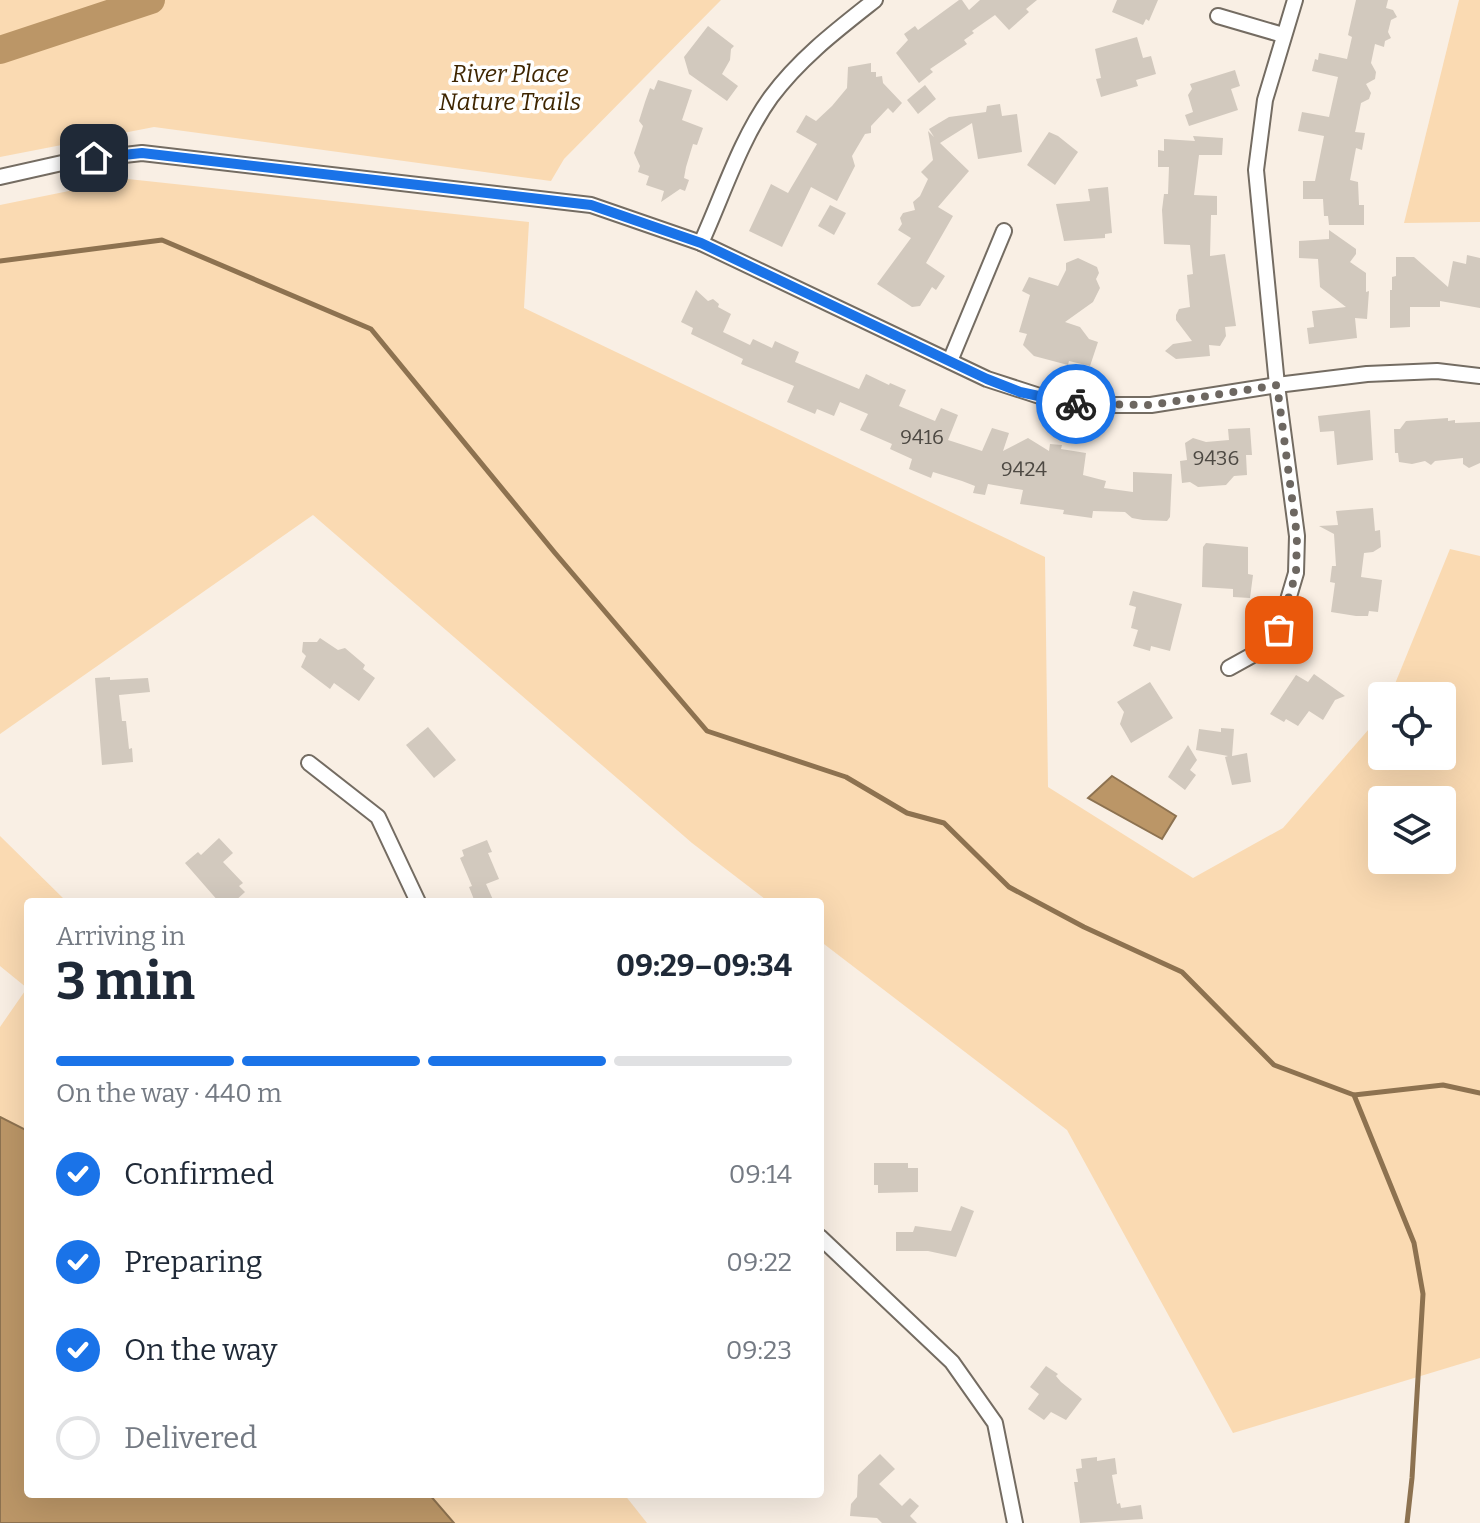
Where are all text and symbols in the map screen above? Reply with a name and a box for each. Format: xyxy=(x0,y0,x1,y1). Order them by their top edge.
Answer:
park label: River Place Nature Trails xyxy=(439,60,581,116)
pin xyxy=(60,124,128,192)
icon: home xyxy=(72,136,116,180)
courier xyxy=(1036,364,1116,444)
icon: bike xyxy=(1054,382,1098,426)
house number: 9416 xyxy=(900,425,944,449)
house number: 9436 xyxy=(1193,446,1239,470)
house number: 9424 xyxy=(1001,457,1047,481)
pin xyxy=(1245,596,1313,664)
icon: bag xyxy=(1257,608,1301,652)
map controls xyxy=(1368,682,1456,874)
button: locate xyxy=(1368,682,1456,770)
button: layers xyxy=(1368,786,1456,874)
text: Arriving in xyxy=(56,921,185,952)
text: 09:29–09:34 xyxy=(616,948,792,984)
text: 3 min xyxy=(56,950,195,1013)
text: On the way · 440 m xyxy=(56,1078,282,1109)
icon: check xyxy=(56,1152,100,1196)
text: Confirmed xyxy=(124,1156,274,1192)
text: 09:14 xyxy=(729,1159,792,1190)
icon: check xyxy=(56,1240,100,1284)
text: Preparing xyxy=(124,1244,262,1280)
text: 09:22 xyxy=(726,1247,792,1278)
icon: check xyxy=(56,1328,100,1372)
text: On the way xyxy=(124,1332,277,1368)
text: 09:23 xyxy=(726,1335,792,1366)
text: Delivered xyxy=(124,1420,257,1456)

